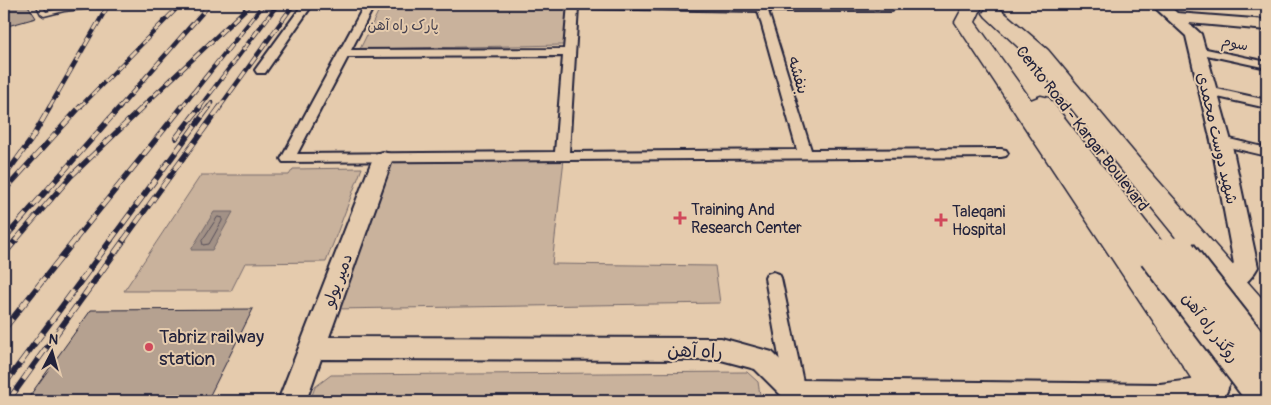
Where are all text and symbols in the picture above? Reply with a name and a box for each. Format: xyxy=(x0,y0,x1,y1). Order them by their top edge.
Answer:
park label: پارک راه آهن xyxy=(367,17,439,35)
street label: سوم xyxy=(1220,33,1250,57)
street label: Cento Road - Kargar Boulevard xyxy=(1011,42,1153,215)
street label: بنفشه xyxy=(783,54,813,96)
street label: شهید دوست محمدی xyxy=(1192,70,1242,206)
place label: Training And Research Center xyxy=(691,200,802,238)
place label: Taleqani Hospital xyxy=(952,202,1006,240)
marker: Training And Research Center xyxy=(673,211,687,225)
marker: Taleqani Hospital xyxy=(934,213,948,227)
street label: دمیر یولو xyxy=(318,251,357,311)
street label: روگذر راه آهن xyxy=(1177,289,1243,367)
place label: Tabriz railway station xyxy=(159,325,264,371)
north arrow xyxy=(28,328,78,378)
text: N xyxy=(48,331,59,349)
street label: راه آهن xyxy=(667,338,723,364)
marker: Tabriz railway station xyxy=(143,341,155,353)

